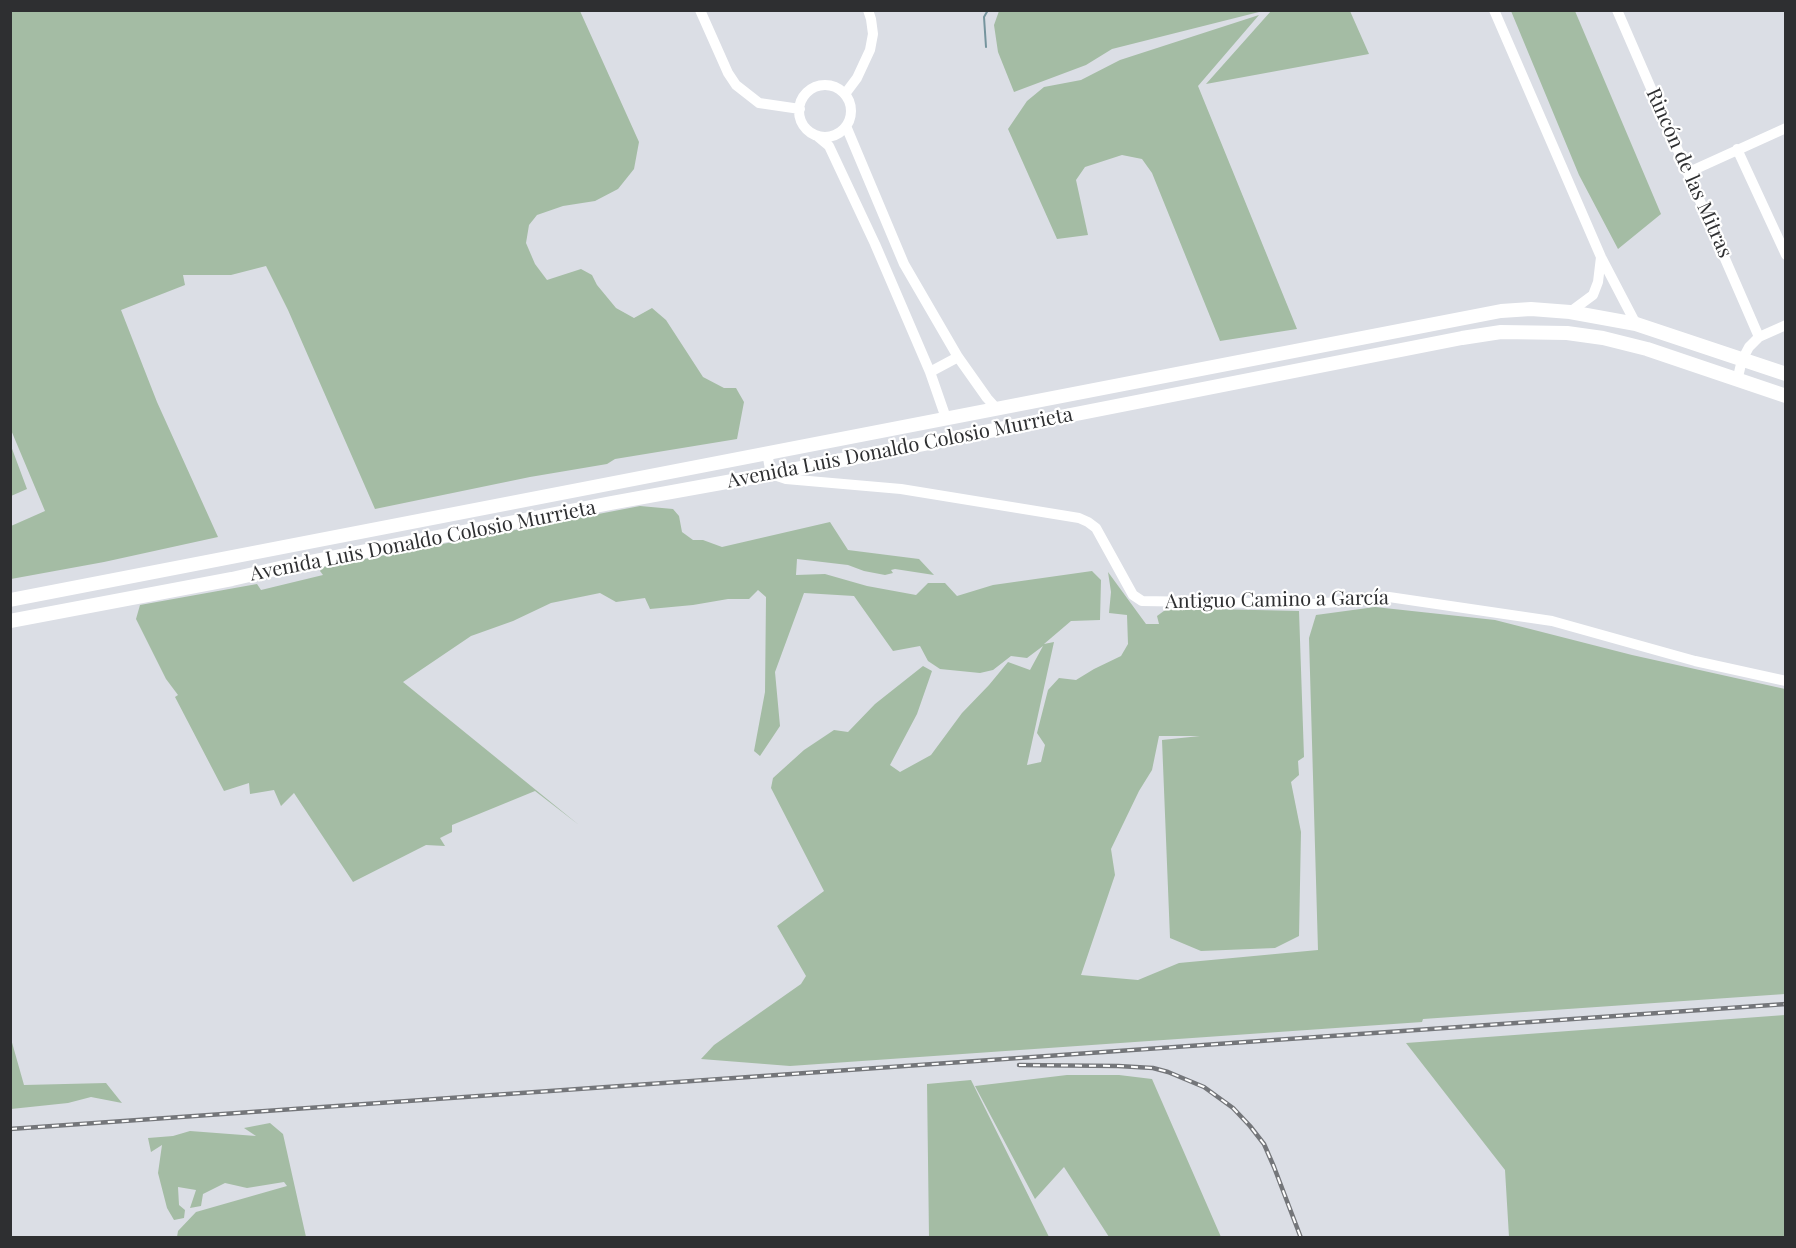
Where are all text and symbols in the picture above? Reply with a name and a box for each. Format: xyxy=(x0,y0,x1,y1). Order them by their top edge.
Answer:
street label: Rincón de las Mitras xyxy=(1641,85,1737,261)
street label: Avenida Luis Donaldo Colosio Murrieta xyxy=(725,403,1075,493)
street label: Avenida Luis Donaldo Colosio Murrieta xyxy=(248,496,598,586)
street label: Antiguo Camino a García xyxy=(1165,586,1389,614)

